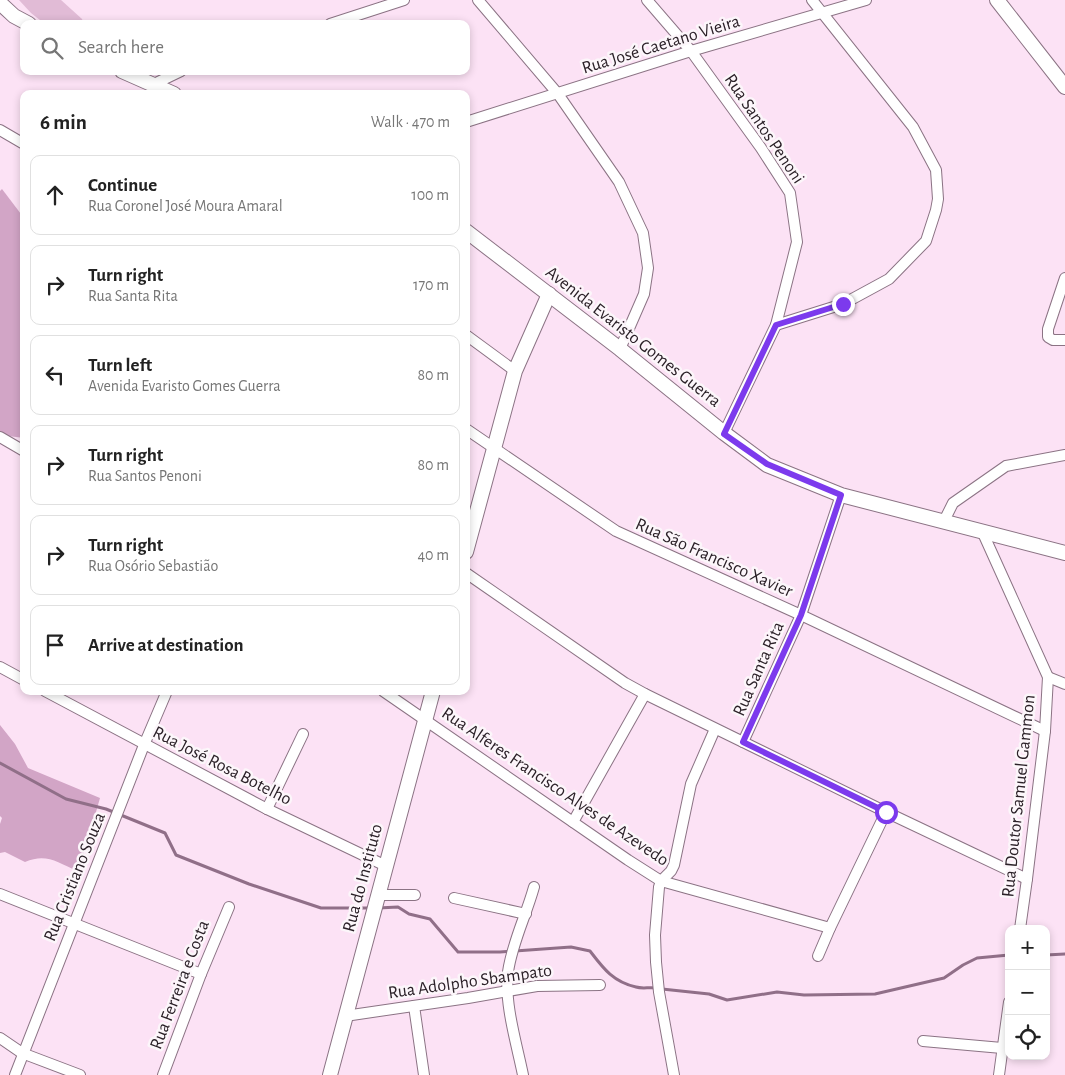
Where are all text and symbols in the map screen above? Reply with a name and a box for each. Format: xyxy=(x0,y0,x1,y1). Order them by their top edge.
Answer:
street label: Rua José Caetano Vieira xyxy=(580,12,742,78)
search box xyxy=(20,20,470,75)
icon: search xyxy=(38,34,66,62)
text: Search here xyxy=(78,38,164,57)
street label: Rua Santos Penoni xyxy=(721,71,807,187)
text: 6 min xyxy=(40,112,87,133)
text: Walk · 470 m xyxy=(371,114,450,130)
text: Continue xyxy=(88,176,157,195)
icon: ahead xyxy=(41,181,69,209)
text: 100 m xyxy=(411,187,449,203)
text: Rua Coronel José Moura Amaral xyxy=(88,198,283,214)
street label: Avenida Evaristo Gomes Guerra xyxy=(542,263,724,411)
text: Turn right xyxy=(88,266,163,285)
icon: right xyxy=(41,271,69,299)
text: 170 m xyxy=(413,277,449,293)
text: Rua Santa Rita xyxy=(88,288,178,304)
route end xyxy=(832,293,855,316)
text: Turn left xyxy=(88,356,152,375)
icon: left xyxy=(41,361,69,389)
text: 80 m xyxy=(418,367,449,383)
text: Avenida Evaristo Gomes Guerra xyxy=(88,378,281,394)
text: Turn right xyxy=(88,446,163,465)
icon: right xyxy=(41,451,69,479)
text: 80 m xyxy=(418,457,449,473)
text: Rua Santos Penoni xyxy=(88,468,202,484)
street label: Rua São Francisco Xavier xyxy=(633,515,795,601)
text: Turn right xyxy=(88,536,163,555)
icon: right xyxy=(41,541,69,569)
text: 40 m xyxy=(417,547,449,563)
text: Rua Osório Sebastião xyxy=(88,558,218,574)
street label: Rua Santa Rita xyxy=(730,619,788,719)
icon: arrive xyxy=(41,631,69,659)
text: Arrive at destination xyxy=(88,636,244,655)
street label: Rua Doutor Samuel Gammon xyxy=(999,694,1039,898)
street label: Rua Alferes Francisco Alves de Azevedo xyxy=(438,704,672,870)
street label: Rua José Rosa Botelho xyxy=(150,723,294,809)
route start xyxy=(875,801,898,824)
street label: Rua Cristiano Souza xyxy=(41,810,109,944)
street label: Rua do Instituto xyxy=(340,822,386,934)
street label: Rua Ferreira e Costa xyxy=(147,918,213,1052)
map controls xyxy=(1005,925,1050,1060)
button: + xyxy=(1005,925,1050,970)
street label: Rua Adolpho Sbampato xyxy=(387,962,553,1002)
button: − xyxy=(1005,970,1050,1015)
button: locate xyxy=(1005,1015,1050,1060)

